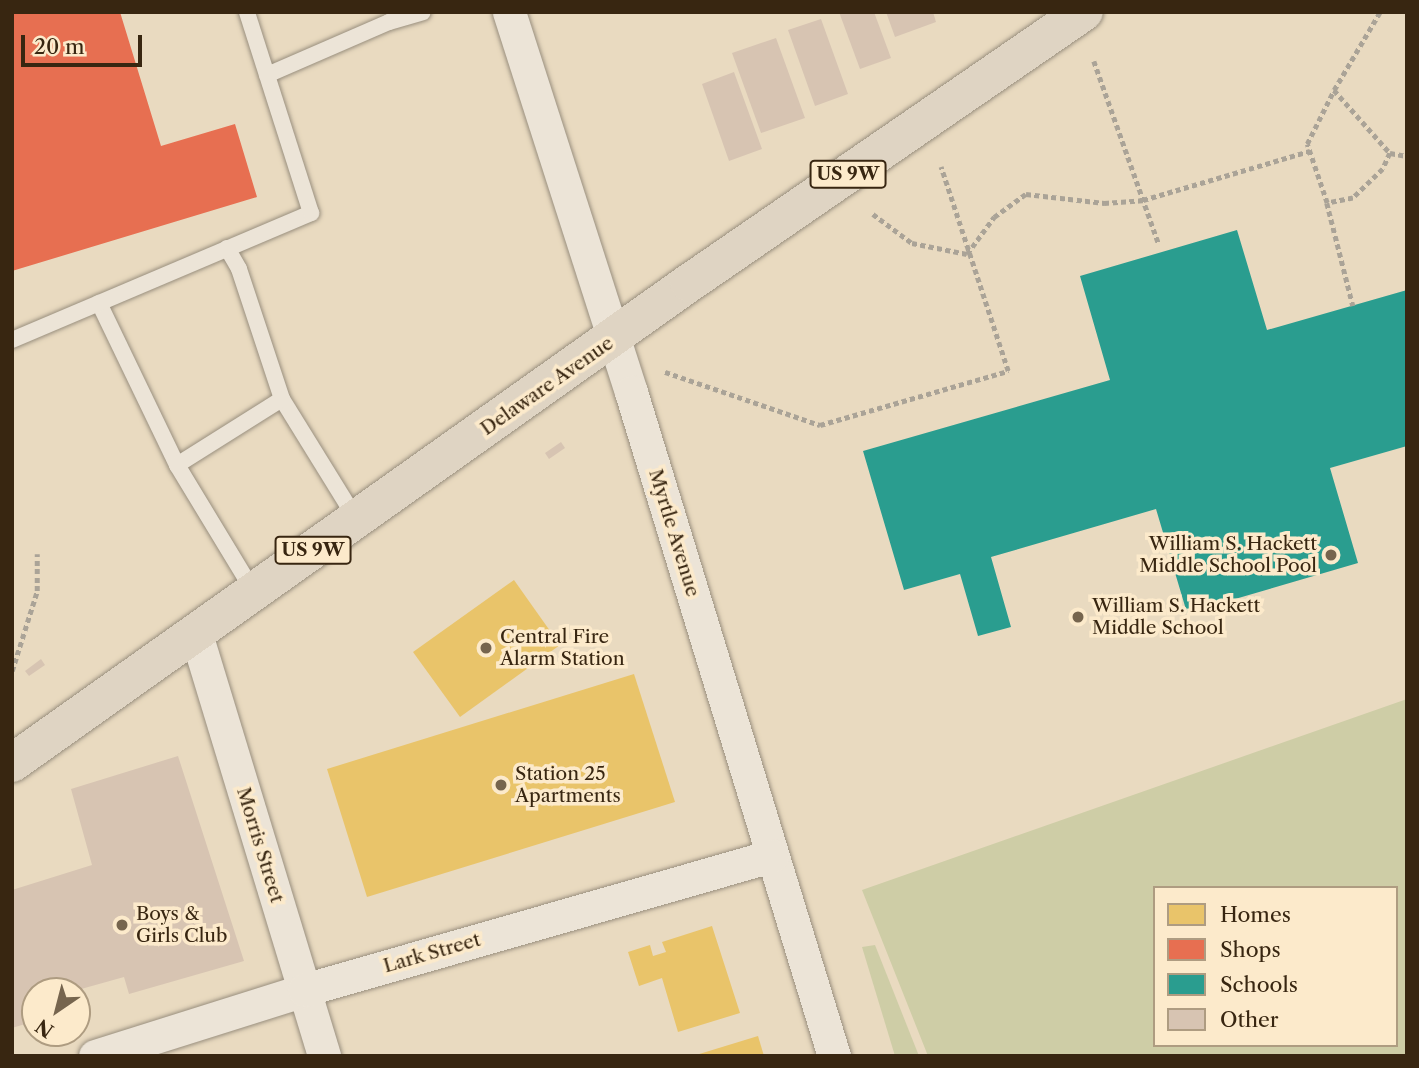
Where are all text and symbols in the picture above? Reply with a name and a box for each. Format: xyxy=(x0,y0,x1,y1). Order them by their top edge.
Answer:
scale bar xyxy=(24,21,145,65)
text: 20 m xyxy=(34,34,85,59)
road number: US 9W xyxy=(810,160,886,188)
street label: Delaware Avenue xyxy=(476,332,618,440)
street label: Myrtle Avenue xyxy=(644,466,704,600)
place label: William S. Hackett Middle School Pool xyxy=(1139,533,1317,577)
road number: US 9W xyxy=(274,536,352,564)
marker: William S. Hackett Middle School Pool xyxy=(1323,547,1339,563)
place label: William S. Hackett Middle School xyxy=(1092,595,1260,639)
marker: William S. Hackett Middle School xyxy=(1070,609,1086,625)
place label: Central Fire Alarm Station xyxy=(500,626,625,670)
marker: Central Fire Alarm Station xyxy=(478,640,494,656)
place label: Station 25 Apartments xyxy=(515,763,621,807)
marker: Station 25 Apartments xyxy=(493,777,509,793)
street label: Morris Street xyxy=(232,785,288,905)
legend xyxy=(1153,886,1398,1047)
text: Homes xyxy=(1220,902,1291,927)
place label: Boys & Girls Club xyxy=(136,903,228,947)
marker: Boys & Girls Club xyxy=(114,917,130,933)
street label: Lark Street xyxy=(381,928,483,978)
text: Shops xyxy=(1220,937,1281,962)
text: Schools xyxy=(1220,972,1298,997)
north arrow xyxy=(21,977,91,1047)
text: Other xyxy=(1220,1007,1279,1032)
text: N xyxy=(31,1014,58,1042)

